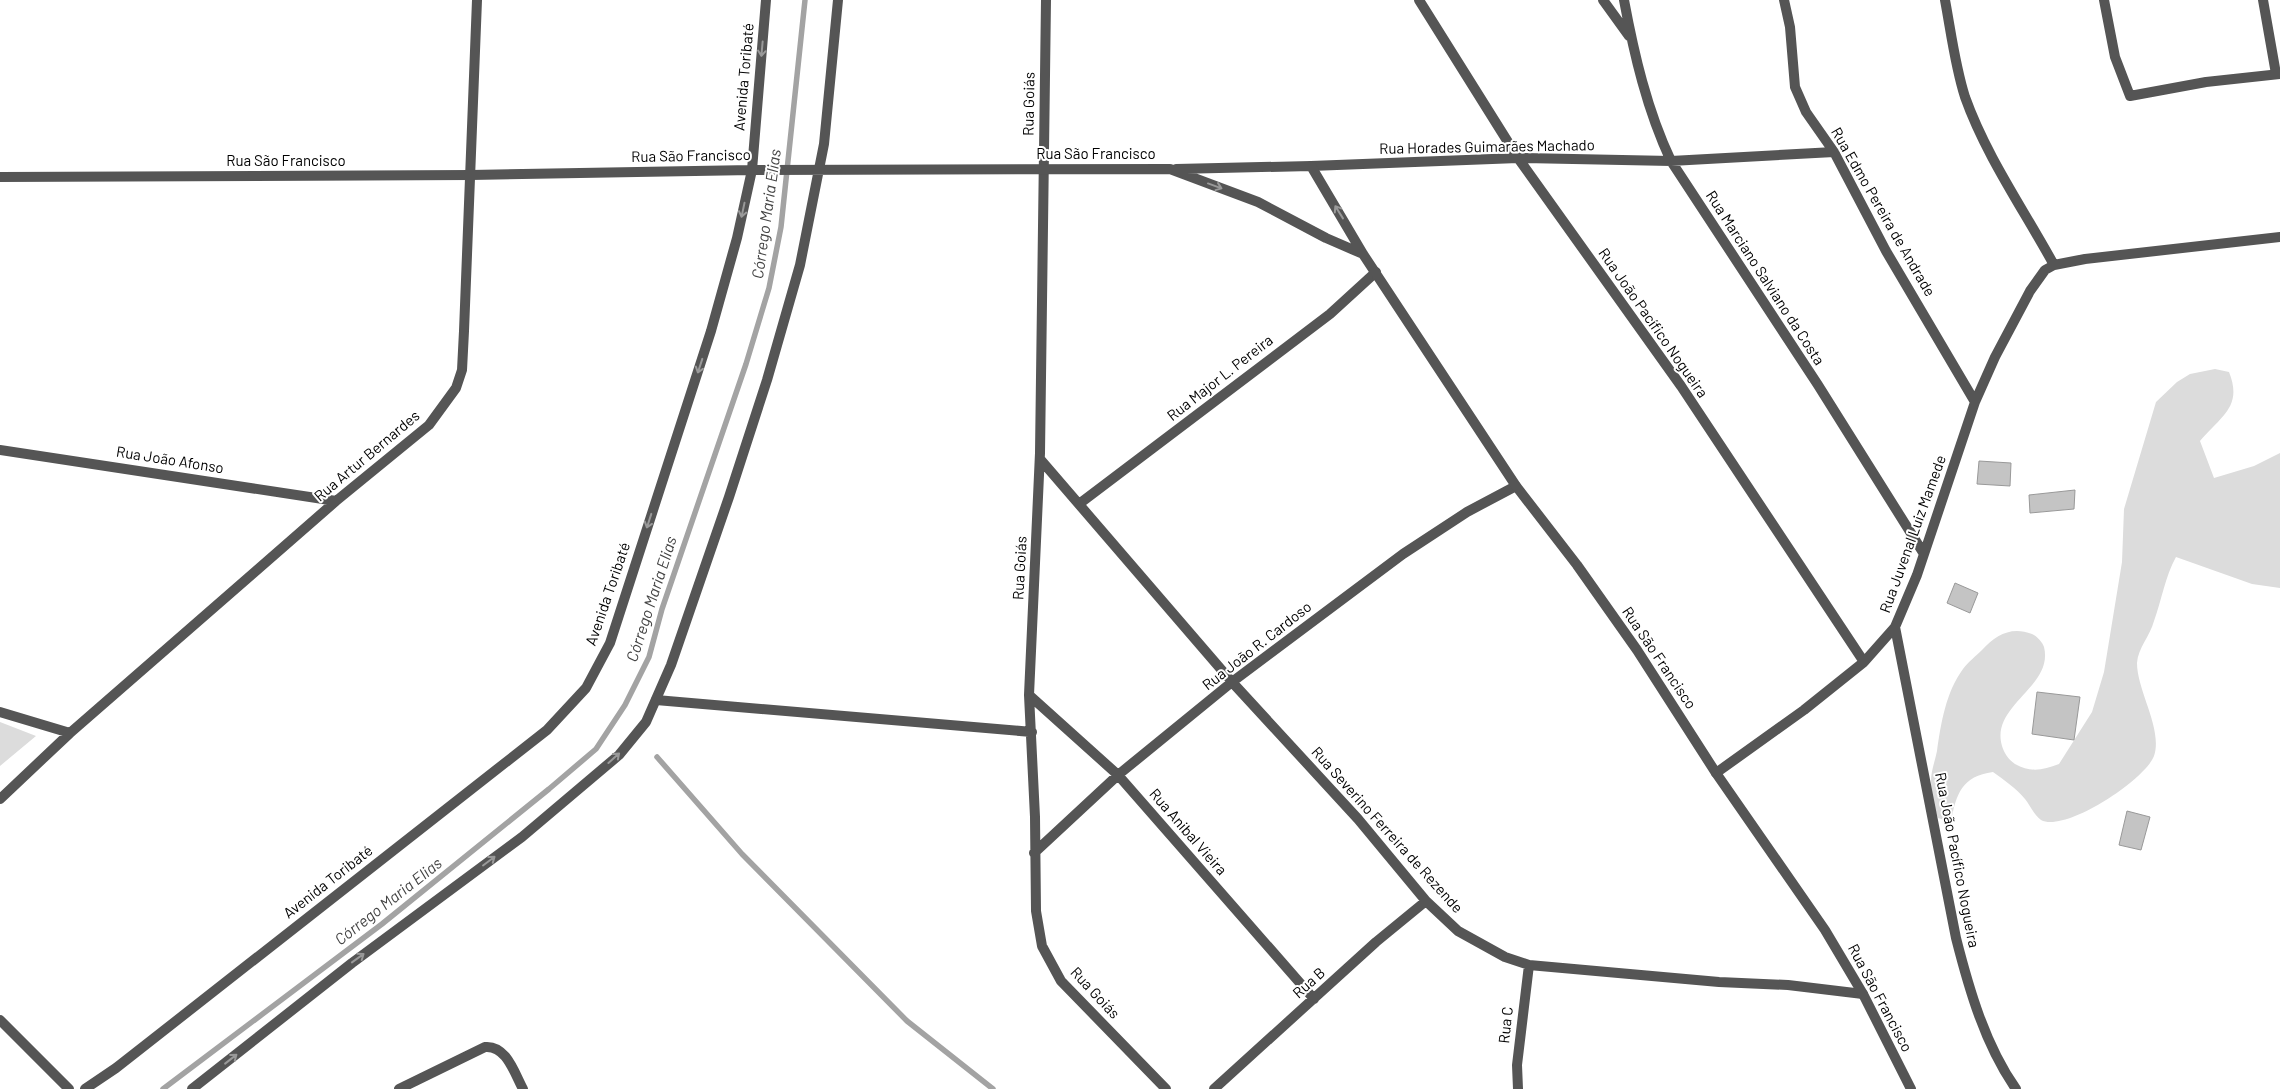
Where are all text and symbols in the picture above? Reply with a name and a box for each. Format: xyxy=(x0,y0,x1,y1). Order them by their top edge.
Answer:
street label: Avenida Toribaté xyxy=(729,22,757,132)
one-way arrow xyxy=(757,40,767,56)
street label: Rua Goiás xyxy=(1018,72,1038,136)
street label: Rua Edmo Pereira de Andrade xyxy=(1828,124,1940,299)
street label: Rua Horades Guimarães Machado xyxy=(1379,135,1595,157)
street label: Rua São Francisco xyxy=(1036,144,1156,162)
street label: Rua São Francisco xyxy=(631,145,751,165)
water label: Córrego Maria Elias xyxy=(747,147,784,280)
street label: Rua São Francisco xyxy=(226,151,346,169)
one-way arrow xyxy=(1207,182,1223,191)
street label: Rua Marciano Salviano da Costa xyxy=(1703,187,1829,368)
one-way arrow xyxy=(738,201,748,217)
one-way arrow xyxy=(1333,206,1343,220)
street label: Rua João Pacífico Nogueira xyxy=(1595,244,1712,401)
street label: Rua Major L. Pereira xyxy=(1163,330,1276,424)
one-way arrow xyxy=(694,358,704,374)
street label: Rua Artur Bernardes xyxy=(310,406,423,505)
street label: Rua João Afonso xyxy=(115,442,225,476)
street label: Rua Juvenal Luiz Mamede xyxy=(1875,452,1949,615)
one-way arrow xyxy=(644,512,653,528)
water label: Córrego Maria Elias xyxy=(621,533,680,664)
street label: Rua Goiás xyxy=(1008,536,1030,600)
street label: Avenida Toribaté xyxy=(581,540,633,648)
street label: Rua João R. Cardoso xyxy=(1198,597,1315,693)
street label: Rua São Francisco xyxy=(1619,603,1701,712)
street label: Rua Severino Ferreira de Rezende xyxy=(1308,742,1467,916)
one-way arrow xyxy=(608,752,621,764)
street label: Rua João Pacífico Nogueira xyxy=(1932,771,1984,949)
street label: Rua Anibal Vieira xyxy=(1146,784,1231,878)
street label: Avenida Toribaté xyxy=(279,841,376,922)
water label: Córrego Maria Elias xyxy=(330,853,445,948)
one-way arrow xyxy=(482,856,495,867)
street label: Rua São Francisco xyxy=(1845,941,1917,1055)
one-way arrow xyxy=(351,953,364,964)
street label: Rua Goiás xyxy=(1067,963,1124,1022)
street label: Rua B xyxy=(1288,963,1328,1001)
street label: Rua C xyxy=(1494,1006,1516,1044)
one-way arrow xyxy=(224,1054,237,1065)

